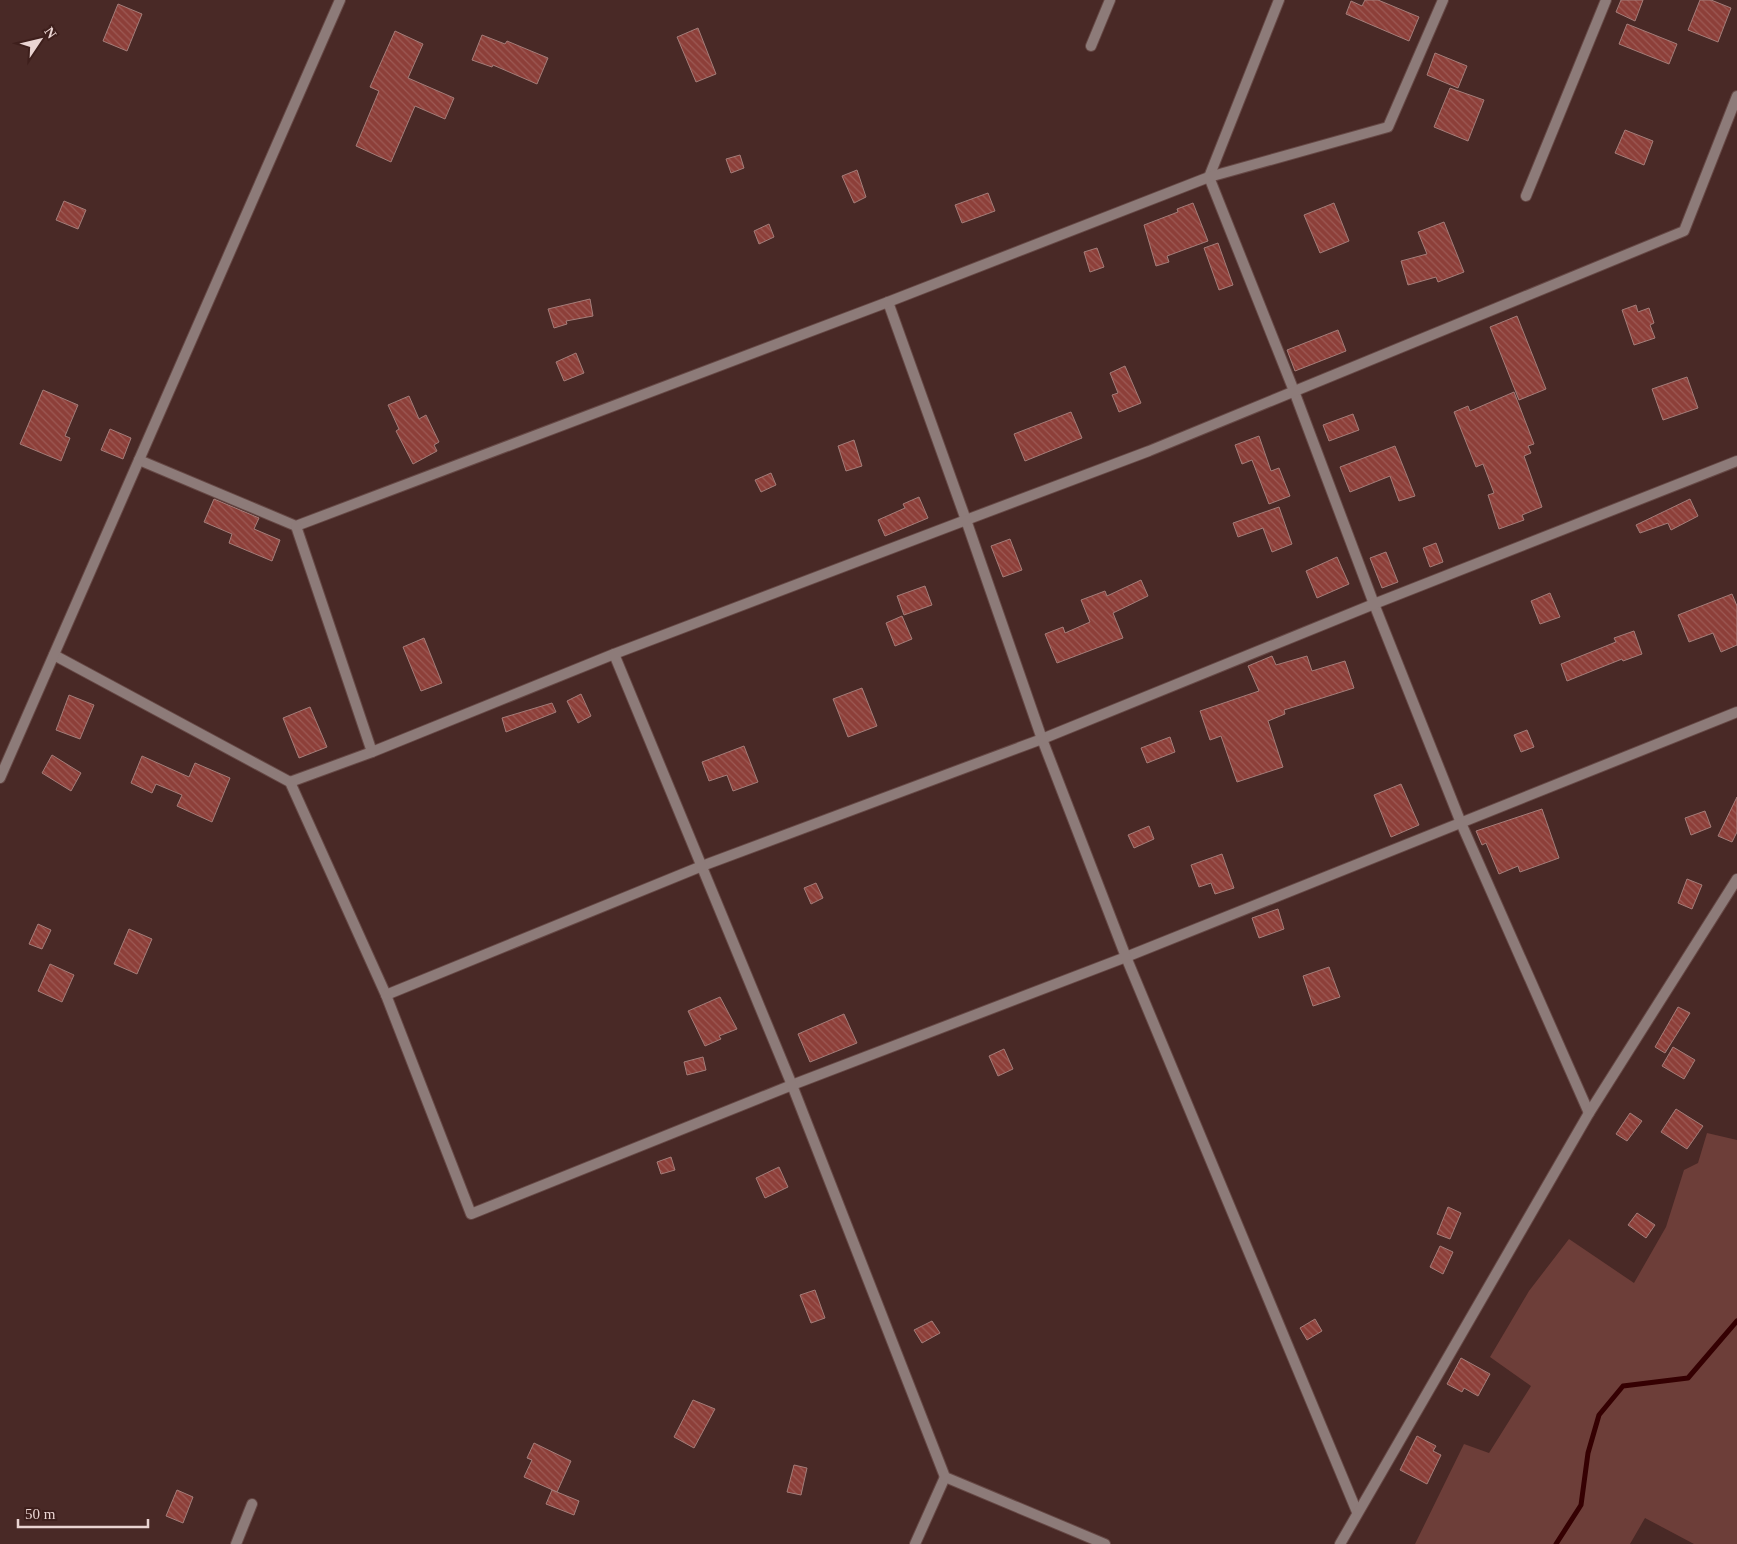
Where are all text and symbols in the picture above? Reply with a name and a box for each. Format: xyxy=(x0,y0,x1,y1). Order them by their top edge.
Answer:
north arrow xyxy=(15,15,65,65)
text: N xyxy=(41,24,59,41)
scale bar xyxy=(18,1496,148,1528)
text: 50 m xyxy=(25,1506,56,1522)

